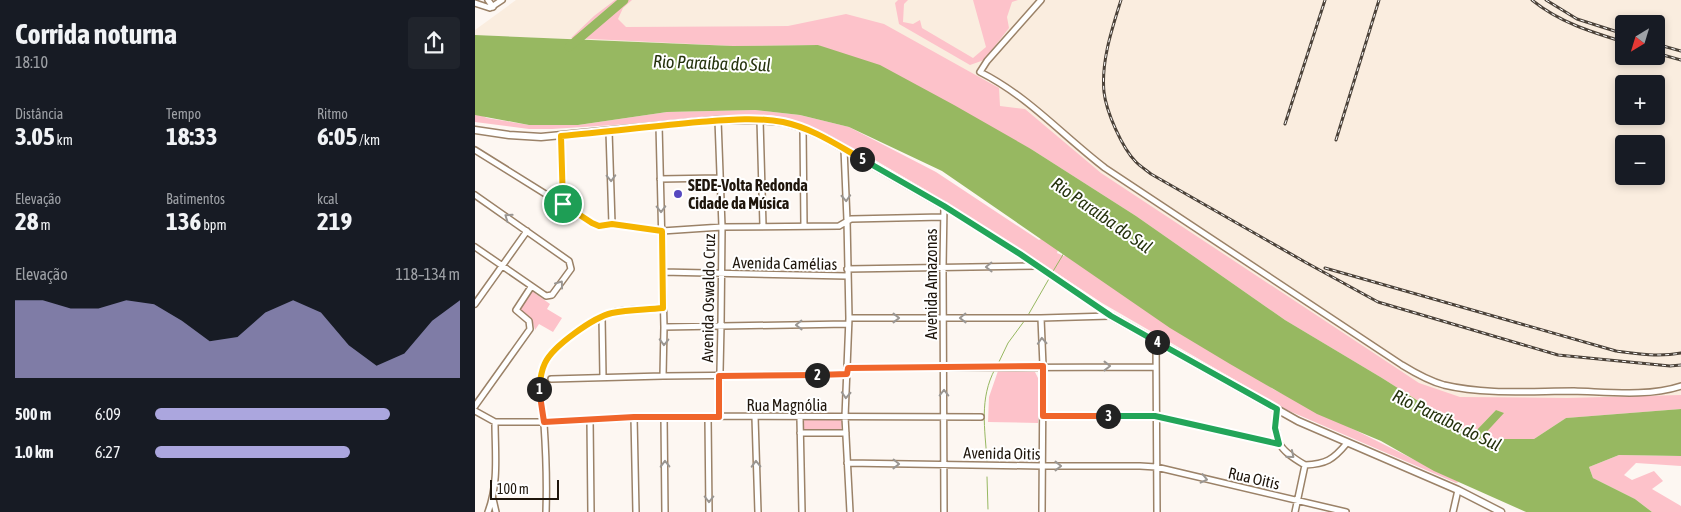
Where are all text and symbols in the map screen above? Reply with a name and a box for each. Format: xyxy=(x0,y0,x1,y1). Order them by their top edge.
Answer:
north arrow xyxy=(1615,15,1665,65)
map controls xyxy=(1615,15,1665,185)
button: share xyxy=(408,17,460,69)
text: Corrida noturna xyxy=(15,18,177,50)
water label: Rio Paraíba do Sul xyxy=(653,50,771,76)
text: 18:10 xyxy=(15,53,48,71)
button: + xyxy=(1615,75,1665,125)
text: Distância xyxy=(15,106,63,122)
text: Tempo xyxy=(166,106,201,122)
text: Ritmo xyxy=(317,106,348,122)
text: 3.05 xyxy=(15,122,55,150)
text: 18:33 xyxy=(166,122,217,150)
text: 6:05 xyxy=(317,122,357,150)
text: km xyxy=(55,132,73,148)
text: /km xyxy=(357,132,380,148)
button: − xyxy=(1615,135,1665,185)
pin: 5 xyxy=(849,146,875,172)
text: 5 xyxy=(859,151,866,167)
water label: Rio Paraíba do Sul xyxy=(1048,172,1156,258)
one-way arrow xyxy=(605,174,616,182)
place label: SEDE-Volta Redonda Cidade da Música xyxy=(688,176,808,212)
pin xyxy=(542,183,584,225)
marker: SEDE-Volta Redonda Cidade da Música xyxy=(672,188,684,200)
icon: arrive xyxy=(549,190,577,218)
text: Elevação xyxy=(15,191,61,207)
text: Batimentos xyxy=(166,191,225,207)
text: kcal xyxy=(317,191,338,207)
one-way arrow xyxy=(840,194,851,202)
one-way arrow xyxy=(656,206,666,213)
text: 28 xyxy=(15,207,39,235)
text: 136 xyxy=(166,207,201,235)
text: 219 xyxy=(317,207,352,235)
one-way arrow xyxy=(504,214,513,223)
text: m xyxy=(39,217,51,233)
text: bpm xyxy=(201,217,227,233)
street label: Avenida Amazonas xyxy=(922,228,940,339)
street label: Avenida Oswaldo Cruz xyxy=(698,233,718,363)
street label: Avenida Camélias xyxy=(733,253,838,273)
one-way arrow xyxy=(985,261,993,272)
text: Elevação xyxy=(15,265,68,283)
text: 118–134 m xyxy=(396,265,460,283)
one-way arrow xyxy=(553,281,563,290)
one-way arrow xyxy=(892,313,900,323)
one-way arrow xyxy=(959,313,967,323)
one-way arrow xyxy=(795,319,803,330)
pin: 4 xyxy=(1145,330,1169,354)
text: 4 xyxy=(1154,334,1161,350)
one-way arrow xyxy=(1036,337,1047,345)
one-way arrow xyxy=(658,338,669,346)
one-way arrow xyxy=(1104,361,1111,371)
pin: 2 xyxy=(805,362,829,388)
text: 2 xyxy=(814,367,821,383)
pin: 1 xyxy=(527,376,551,402)
text: 1 xyxy=(536,381,543,397)
water label: Rio Paraíba do Sul xyxy=(1389,385,1505,455)
one-way arrow xyxy=(939,389,949,397)
one-way arrow xyxy=(841,391,852,399)
street label: Rua Magnólia xyxy=(746,396,828,415)
pin: 3 xyxy=(1095,404,1121,428)
text: 500 m xyxy=(15,405,51,423)
text: 6:09 xyxy=(95,405,121,423)
text: 3 xyxy=(1105,408,1112,424)
text: 1.0 km xyxy=(15,443,54,461)
text: 6:27 xyxy=(95,443,120,461)
street label: Avenida Oitis xyxy=(963,443,1041,463)
one-way arrow xyxy=(1285,449,1294,458)
one-way arrow xyxy=(892,459,900,469)
one-way arrow xyxy=(659,460,670,468)
one-way arrow xyxy=(751,460,762,468)
one-way arrow xyxy=(1054,461,1062,471)
street label: Rua Oitis xyxy=(1226,463,1282,493)
one-way arrow xyxy=(1199,473,1207,483)
scale bar xyxy=(490,477,559,500)
text: 100 m xyxy=(497,481,529,497)
one-way arrow xyxy=(704,496,714,504)

